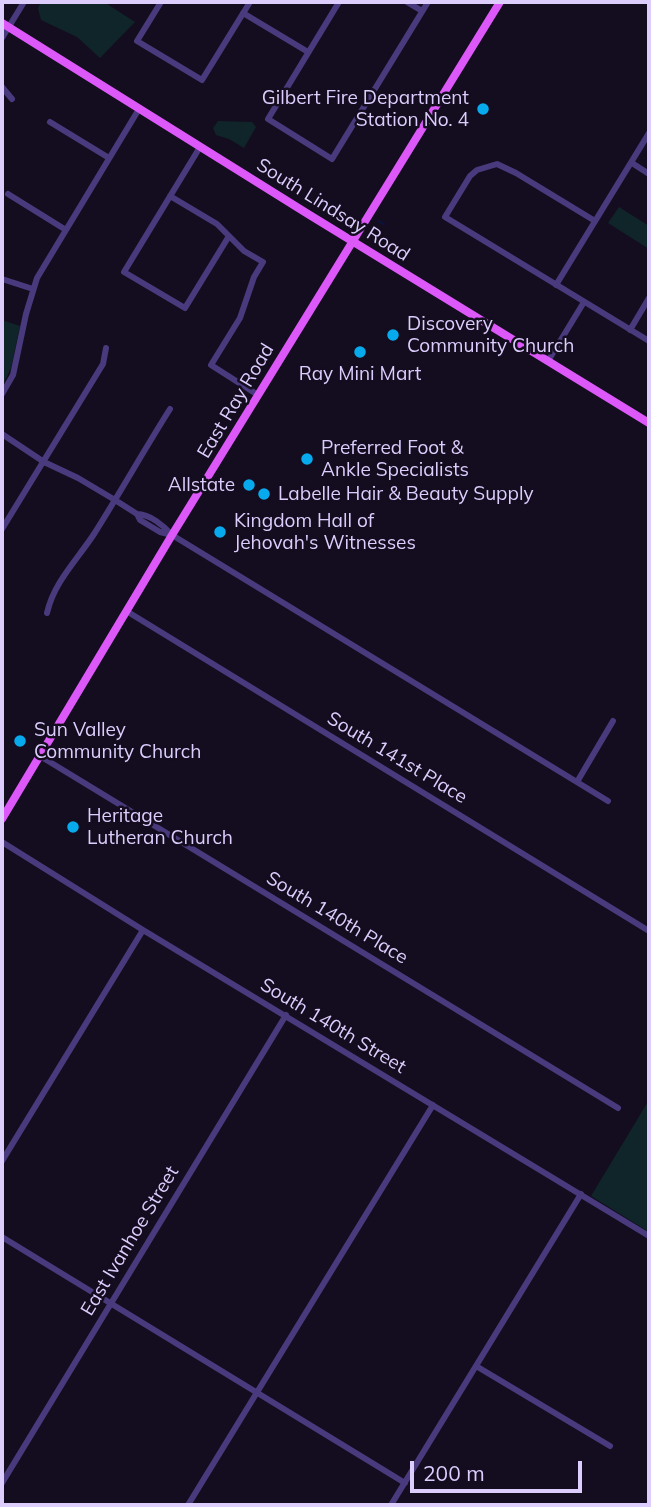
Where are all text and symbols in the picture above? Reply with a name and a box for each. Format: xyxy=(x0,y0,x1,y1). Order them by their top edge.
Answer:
place label: Gilbert Fire Department Station No. 4 xyxy=(262,87,469,131)
marker: Gilbert Fire Department Station No. 4 xyxy=(475,101,491,117)
street label: South Lindsay Road xyxy=(252,154,414,266)
place label: Discovery Community Church xyxy=(407,313,574,357)
marker: Discovery Community Church xyxy=(385,327,401,343)
street label: East Ray Road xyxy=(193,340,279,462)
marker: Ray Mini Mart xyxy=(352,344,368,360)
place label: Ray Mini Mart xyxy=(299,363,421,385)
place label: Preferred Foot & Ankle Specialists xyxy=(321,437,469,481)
marker: Preferred Foot & Ankle Specialists xyxy=(299,451,315,467)
place label: Allstate xyxy=(168,474,235,496)
marker: Allstate xyxy=(241,477,257,493)
place label: Labelle Hair & Beauty Supply xyxy=(278,483,534,505)
marker: Labelle Hair & Beauty Supply xyxy=(256,486,272,502)
place label: Kingdom Hall of Jehovah's Witnesses xyxy=(234,510,416,554)
marker: Kingdom Hall of Jehovah's Witnesses xyxy=(212,524,228,540)
street label: South 141st Place xyxy=(323,707,471,809)
place label: Sun Valley Community Church xyxy=(34,719,201,763)
marker: Sun Valley Community Church xyxy=(12,733,28,749)
place label: Heritage Lutheran Church xyxy=(87,805,233,849)
marker: Heritage Lutheran Church xyxy=(65,819,81,835)
street label: South 140th Place xyxy=(262,867,412,969)
street label: South 140th Street xyxy=(256,974,410,1078)
street label: East Ivanhoe Street xyxy=(76,1162,184,1320)
scale bar xyxy=(413,1448,584,1492)
text: 200 m xyxy=(423,1460,485,1486)

